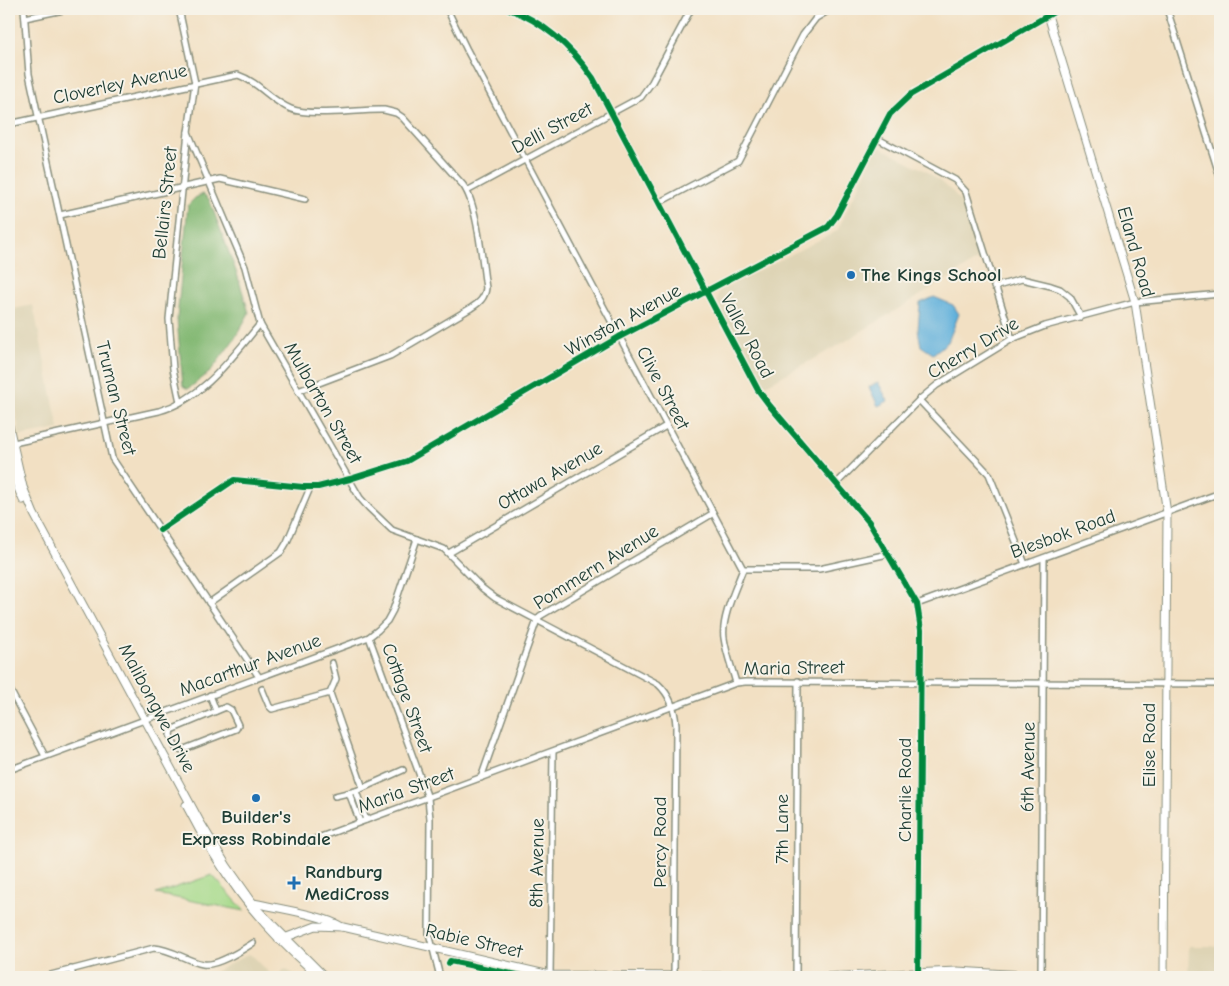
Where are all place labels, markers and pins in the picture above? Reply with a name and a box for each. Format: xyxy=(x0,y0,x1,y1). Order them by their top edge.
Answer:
place label: The Kings School xyxy=(861,264,1001,286)
marker: The Kings School xyxy=(845,269,857,281)
marker: Builder's Express Robindale xyxy=(250,792,262,804)
place label: Builder's Express Robindale xyxy=(182,806,331,850)
place label: Randburg MediCross xyxy=(305,861,389,905)
marker: Randburg MediCross xyxy=(287,876,301,890)

